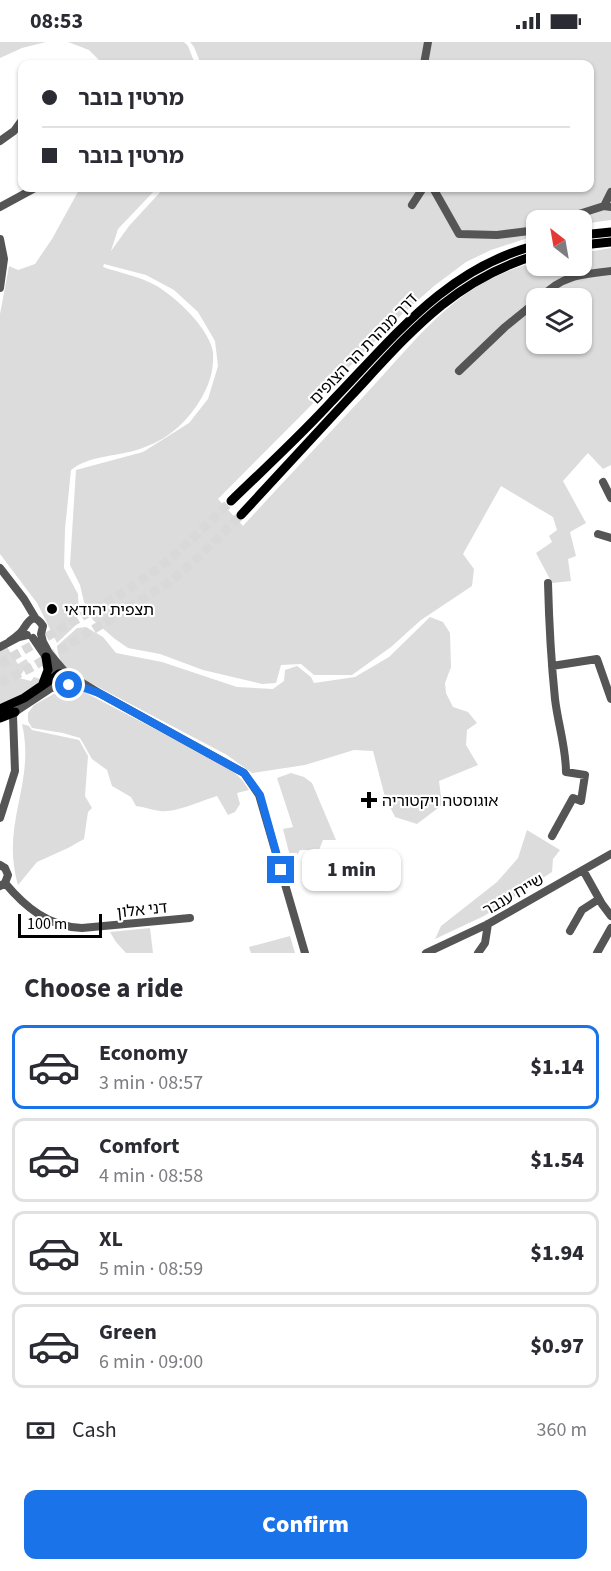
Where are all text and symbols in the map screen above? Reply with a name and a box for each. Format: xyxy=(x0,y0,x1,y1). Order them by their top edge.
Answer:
text: 08:53 xyxy=(30,5,83,37)
text: מרטין בובר xyxy=(78,82,184,114)
text: מרטין בובר xyxy=(78,140,184,172)
north arrow xyxy=(526,210,592,276)
map controls xyxy=(526,210,592,354)
street label: דרך מנהרת הר הצופים xyxy=(305,288,423,409)
button: layers xyxy=(526,288,592,354)
place label: תצפית יהודאי xyxy=(64,599,154,621)
marker: תצפית יהודאי xyxy=(45,602,59,616)
route start xyxy=(55,671,82,698)
place label: אוגוסטה ויקטוריה xyxy=(382,790,498,812)
marker: אוגוסטה ויקטוריה xyxy=(360,791,378,809)
callout: 1 min xyxy=(302,849,401,891)
route end xyxy=(267,856,294,883)
text: 1 min xyxy=(327,856,376,884)
street label: שייח ענבר xyxy=(479,868,548,921)
street label: דני אלון xyxy=(116,896,169,924)
scale bar xyxy=(18,911,102,938)
text: 100 m xyxy=(27,913,67,935)
text: Choose a ride xyxy=(24,969,184,1008)
text: Economy xyxy=(99,1037,188,1069)
icon: car xyxy=(27,1040,81,1094)
text: $1.14 xyxy=(530,1051,584,1083)
text: 3 min · 08:57 xyxy=(99,1069,203,1097)
text: Comfort xyxy=(99,1130,180,1162)
icon: car xyxy=(27,1133,81,1187)
text: $1.54 xyxy=(530,1144,584,1176)
text: 4 min · 08:58 xyxy=(99,1162,203,1190)
text: XL xyxy=(99,1223,123,1255)
icon: car xyxy=(27,1226,81,1280)
text: $1.94 xyxy=(530,1237,584,1269)
text: 5 min · 08:59 xyxy=(99,1255,203,1283)
text: Green xyxy=(99,1316,157,1348)
icon: car xyxy=(27,1319,81,1373)
text: $0.97 xyxy=(530,1330,584,1362)
text: 6 min · 09:00 xyxy=(99,1348,203,1376)
icon: cash xyxy=(24,1414,57,1447)
text: Cash xyxy=(72,1414,117,1446)
text: 360 m xyxy=(537,1416,587,1444)
button: Confirm xyxy=(24,1490,587,1559)

